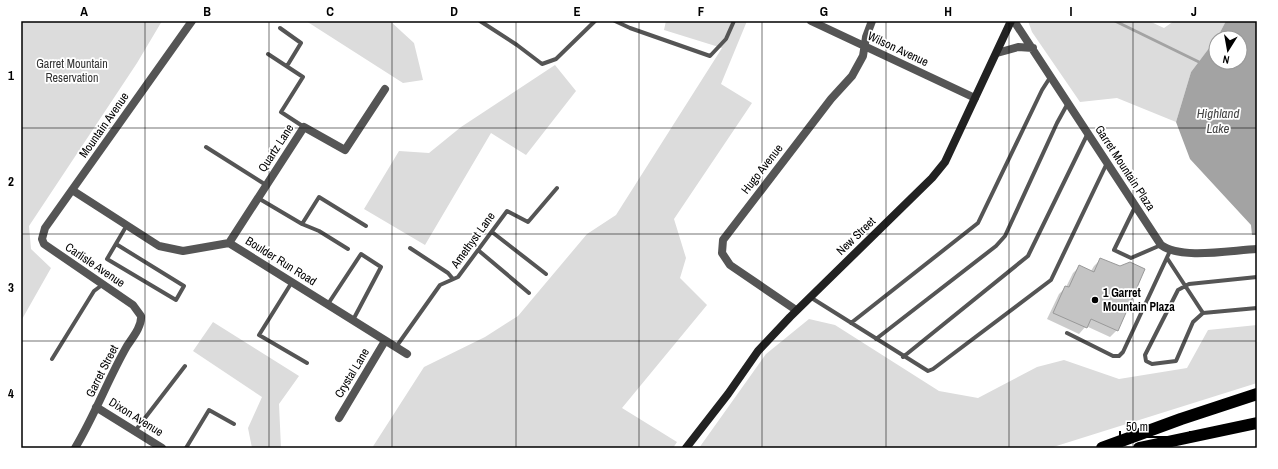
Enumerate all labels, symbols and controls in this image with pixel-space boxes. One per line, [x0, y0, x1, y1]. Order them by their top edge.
text: A [80, 3, 88, 20]
text: B [203, 3, 211, 20]
text: C [326, 3, 334, 20]
text: D [450, 3, 458, 20]
text: E [573, 3, 581, 20]
text: F [698, 3, 705, 20]
text: G [820, 3, 828, 20]
text: H [944, 3, 952, 20]
text: I [1070, 3, 1073, 20]
text: J [1191, 3, 1197, 20]
street label: Wilson Avenue [865, 28, 931, 70]
north arrow [1208, 30, 1248, 70]
text: N [1222, 52, 1231, 67]
park label: Garret Mountain Reservation [36, 56, 108, 86]
text: 1 [8, 67, 14, 84]
street label: Mountain Avenue [76, 89, 132, 161]
water label: Highland Lake [1197, 105, 1239, 137]
street label: Quartz Lane [255, 121, 297, 175]
street label: Garret Mountain Plaza [1091, 122, 1159, 214]
street label: Hugo Avenue [738, 141, 786, 197]
text: 2 [8, 173, 14, 190]
street label: Amethyst Lane [447, 209, 499, 272]
street label: New Street [833, 213, 879, 259]
street label: Boulder Run Road [242, 233, 320, 289]
street label: Carlisle Avenue [62, 239, 128, 291]
text: 3 [8, 279, 14, 296]
place label: 1 Garret Mountain Plaza [1103, 285, 1175, 315]
marker: 1 Garret Mountain Plaza [1090, 295, 1100, 305]
street label: Garret Street [82, 342, 122, 400]
street label: Crystal Lane [331, 345, 373, 401]
text: 4 [8, 385, 14, 402]
street label: Dixon Avenue [106, 394, 166, 440]
scale bar [1120, 413, 1190, 439]
text: 50 m [1126, 419, 1148, 435]

